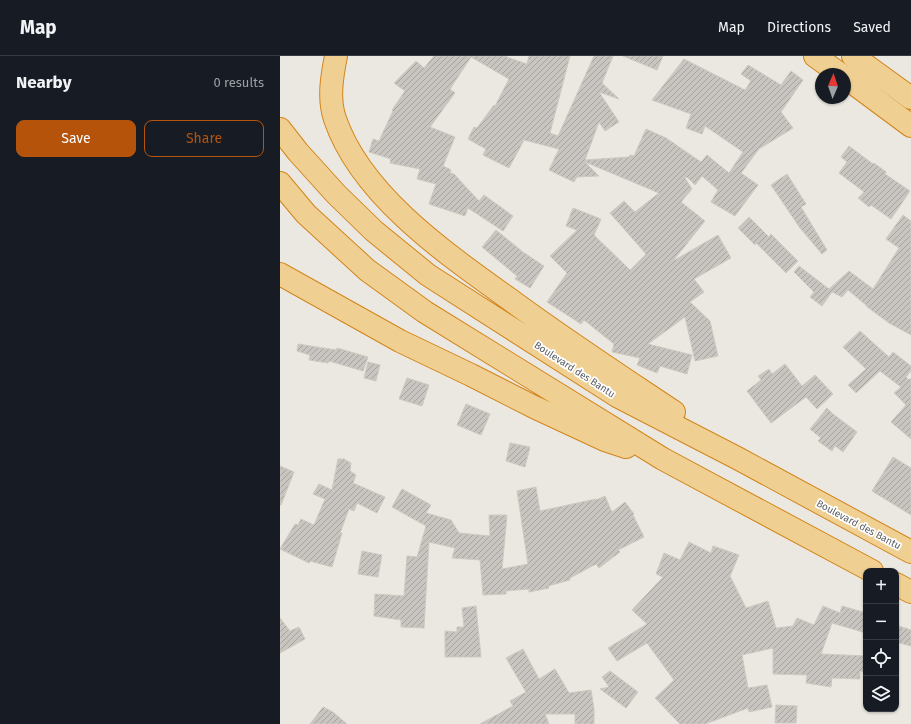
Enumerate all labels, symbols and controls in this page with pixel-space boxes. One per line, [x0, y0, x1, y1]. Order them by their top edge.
text: Map [20, 16, 57, 39]
text: Map [718, 19, 745, 36]
text: Directions [767, 19, 831, 36]
text: Saved [853, 19, 891, 36]
north arrow [815, 68, 851, 104]
text: Nearby [16, 72, 71, 93]
text: 0 results [213, 75, 264, 90]
button: Save [16, 120, 136, 157]
button: Share [144, 120, 264, 157]
street label: Boulevard des Bantu [532, 339, 617, 400]
street label: Boulevard des Bantu [814, 498, 903, 552]
map controls [863, 568, 899, 712]
button: + [863, 568, 899, 604]
button: − [863, 604, 899, 640]
button: locate [863, 640, 899, 676]
button: layers [863, 676, 899, 712]

